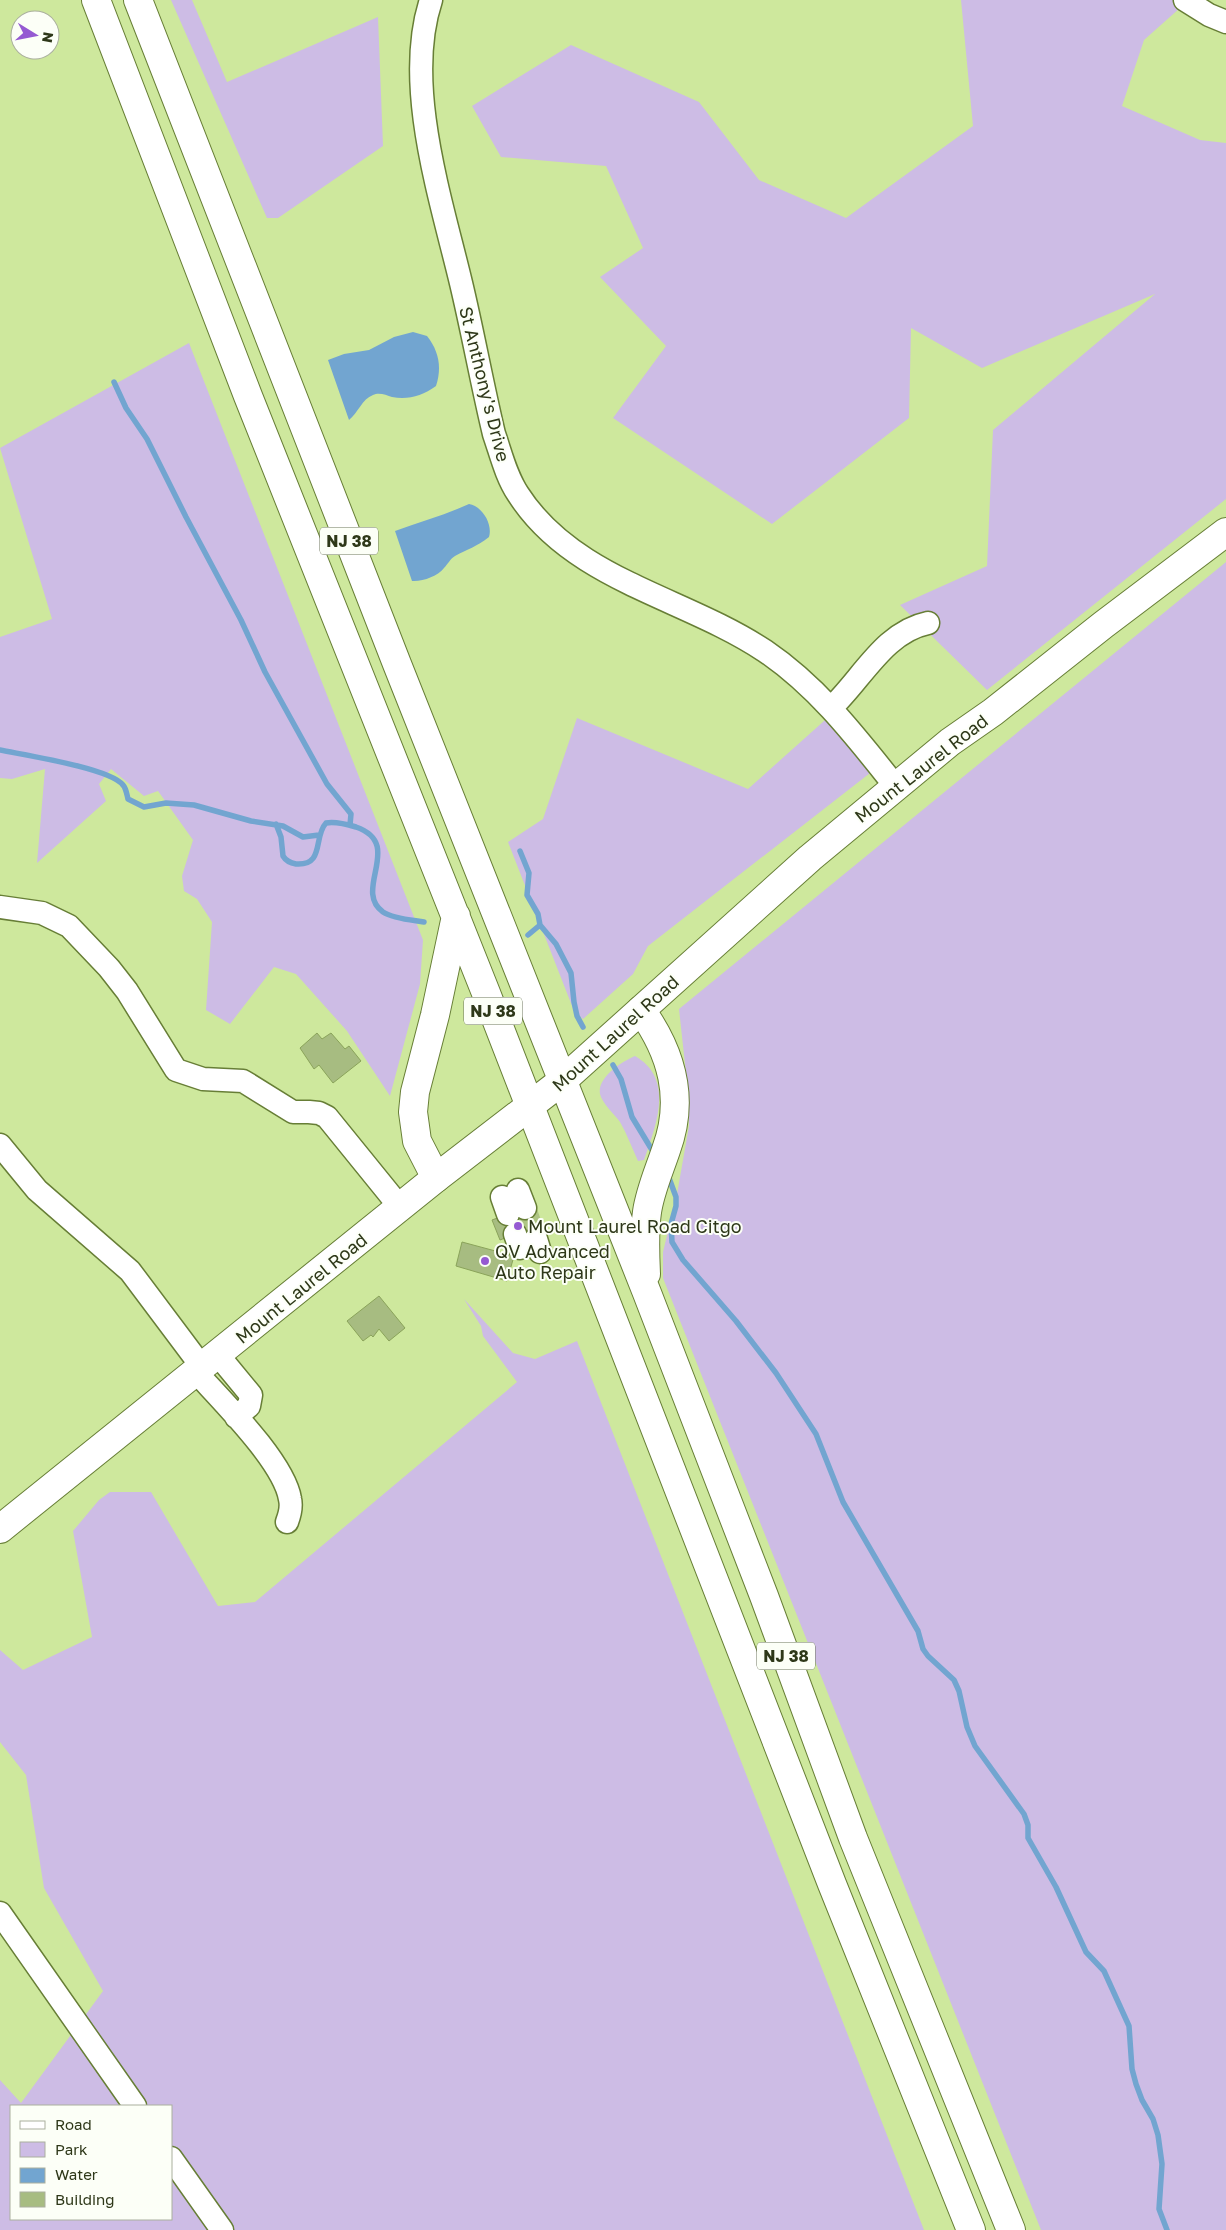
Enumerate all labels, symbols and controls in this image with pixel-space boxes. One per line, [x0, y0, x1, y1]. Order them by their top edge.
north arrow [10, 10, 60, 60]
text: N [39, 31, 58, 44]
street label: St Anthony's Drive [455, 304, 515, 464]
road number: NJ 38 [320, 528, 378, 554]
street label: Mount Laurel Road [850, 709, 992, 827]
street label: Mount Laurel Road [547, 970, 683, 1096]
road number: NJ 38 [464, 998, 522, 1024]
place label: Mount Laurel Road Citgo [528, 1215, 742, 1237]
marker: Mount Laurel Road Citgo [512, 1220, 524, 1232]
street label: Mount Laurel Road [231, 1228, 371, 1348]
place label: QV Advanced Auto Repair [495, 1240, 610, 1283]
marker: QV Advanced Auto Repair [479, 1255, 491, 1267]
road number: NJ 38 [757, 1642, 815, 1670]
legend [10, 2105, 172, 2220]
text: Road [55, 2115, 92, 2133]
text: Park [55, 2140, 88, 2158]
text: Water [55, 2165, 98, 2183]
text: Building [55, 2190, 115, 2208]

